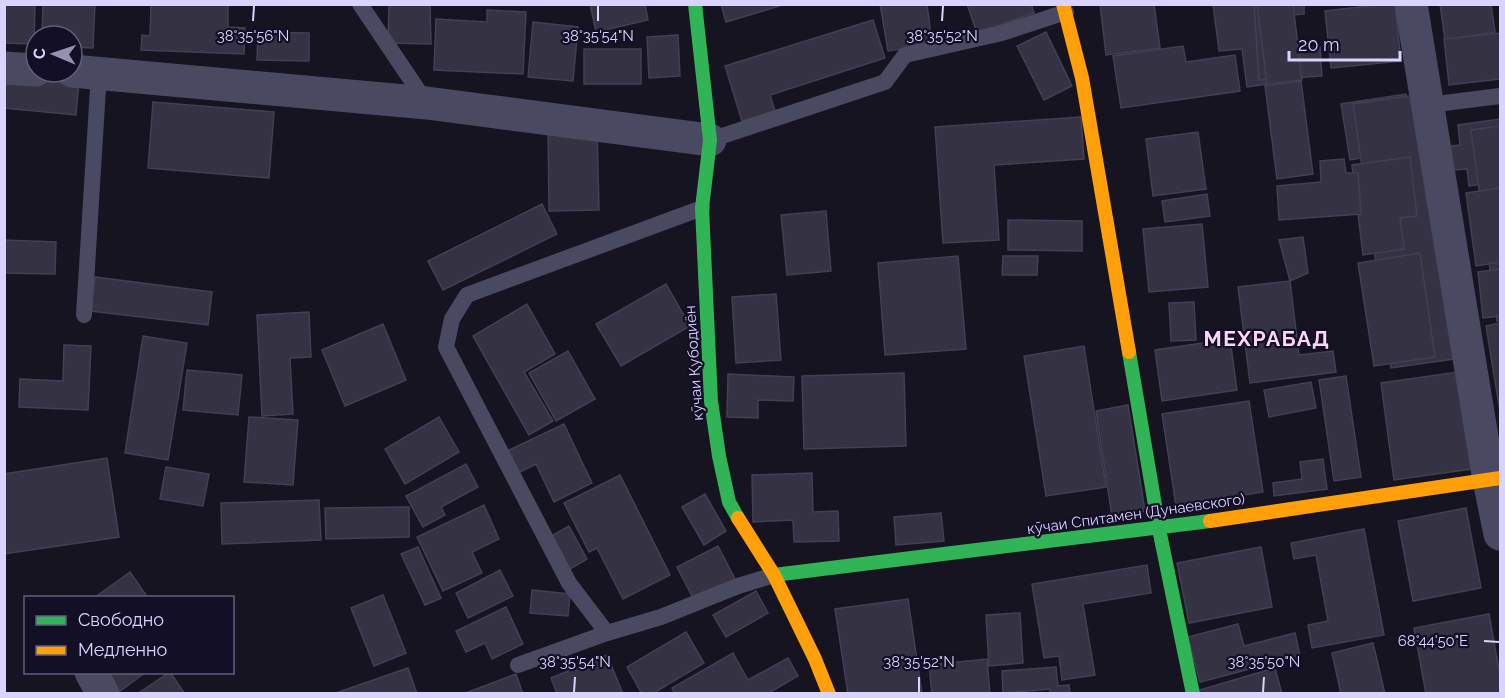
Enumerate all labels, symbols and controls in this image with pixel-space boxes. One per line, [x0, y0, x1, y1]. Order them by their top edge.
north arrow [24, 24, 84, 84]
scale bar [1289, 24, 1400, 62]
text: 38°35'56"N [217, 27, 289, 45]
text: 38°35'54"N [562, 27, 634, 45]
text: 38°35'52"N [906, 27, 978, 45]
text: 20 m [1298, 34, 1340, 55]
text: С [30, 48, 49, 59]
street label: кӯчаи Қубодиён [681, 305, 707, 421]
district label: МЕХРАБАД [1204, 326, 1330, 351]
street label: кӯчаи Спитамен (Дунаевского) [1026, 490, 1246, 538]
legend [24, 596, 234, 674]
text: Свободно [78, 609, 164, 630]
text: 68°44'50"E [1398, 632, 1468, 650]
text: Медленно [78, 639, 167, 660]
text: 38°35'54"N [539, 653, 611, 671]
text: 38°35'52"N [883, 653, 955, 671]
text: 38°35'50"N [1228, 653, 1300, 671]

